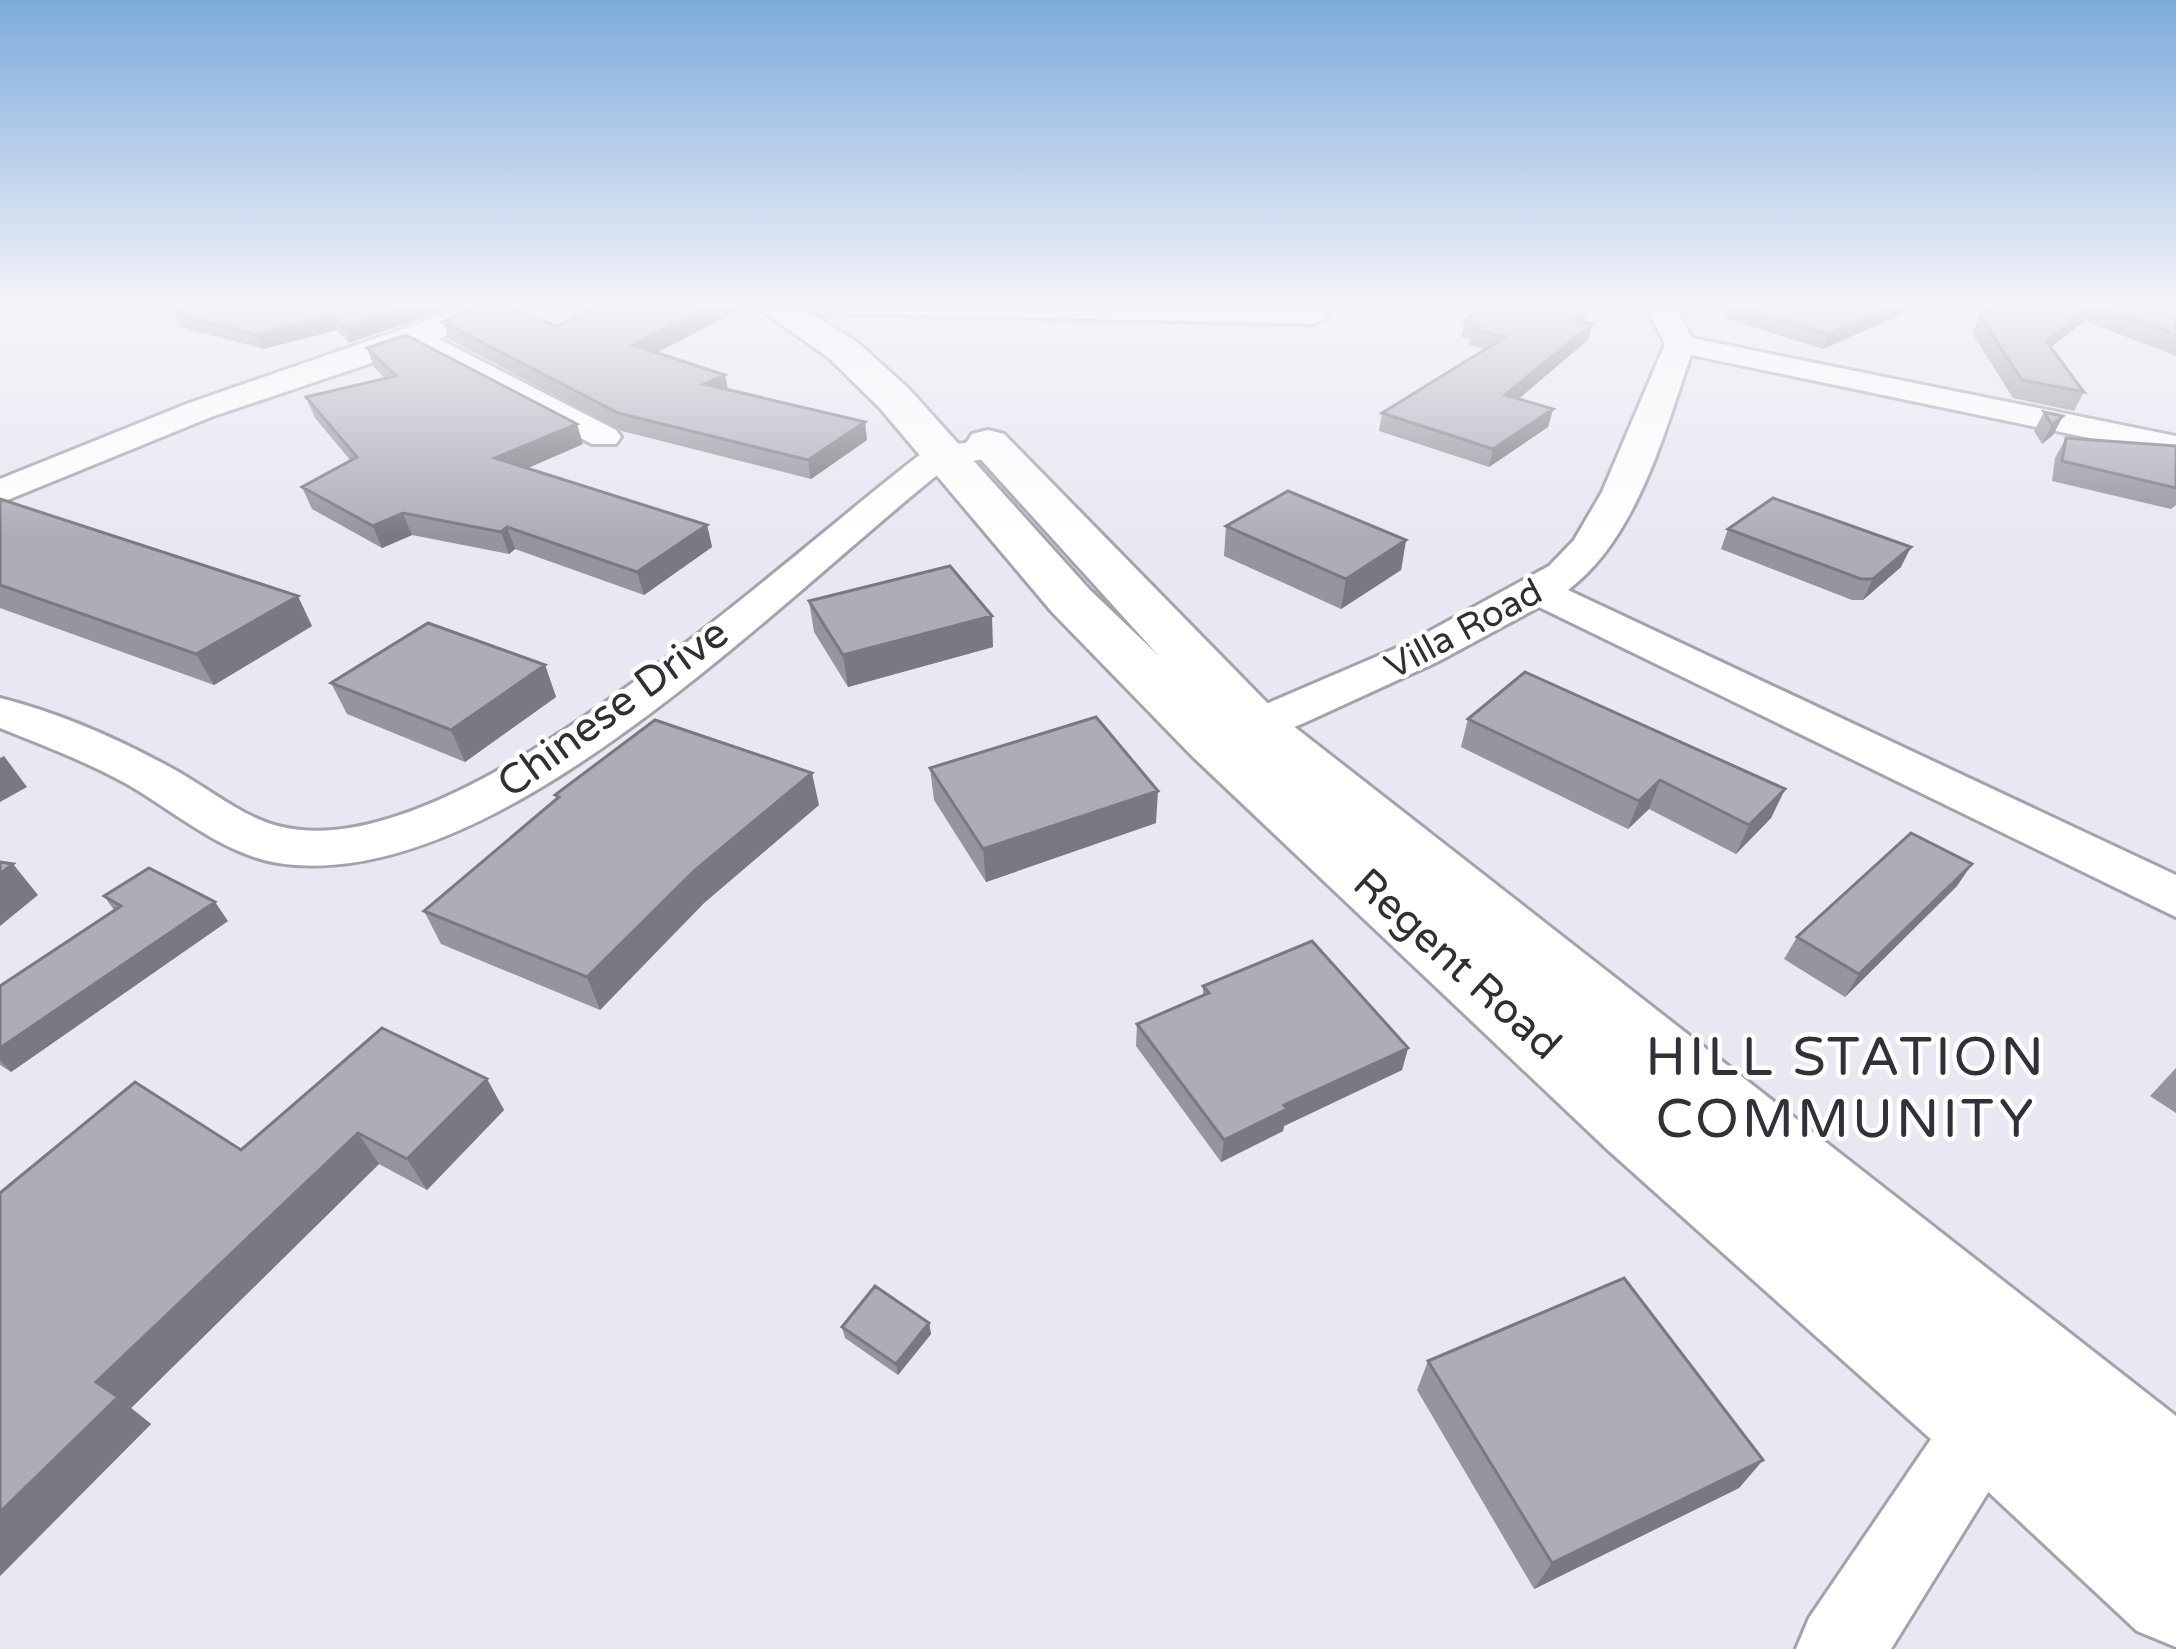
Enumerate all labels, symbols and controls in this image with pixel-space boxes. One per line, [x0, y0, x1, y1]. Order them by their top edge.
street label: Villa Road [1378, 570, 1550, 689]
street label: Chinese Drive [488, 607, 738, 809]
street label: Regent Road [1343, 858, 1571, 1071]
district label: HILL STATION COMMUNITY [1645, 1025, 2047, 1152]

